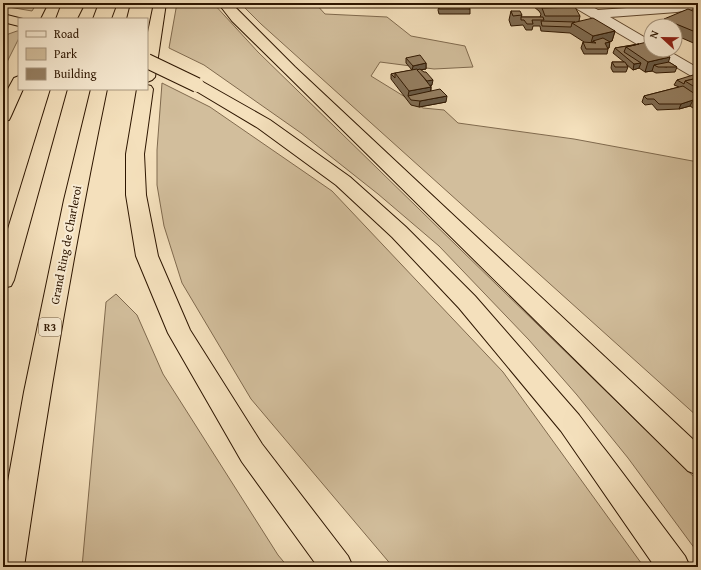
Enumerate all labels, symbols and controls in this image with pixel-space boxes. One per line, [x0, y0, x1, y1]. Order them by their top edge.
legend [18, 18, 148, 90]
north arrow [643, 18, 683, 58]
text: Road [54, 25, 80, 42]
text: N [645, 27, 663, 41]
text: Park [54, 45, 78, 62]
text: Building [54, 65, 97, 82]
street label: Grand Ring de Charleroi [46, 183, 85, 306]
road number: R3 [39, 318, 61, 336]

